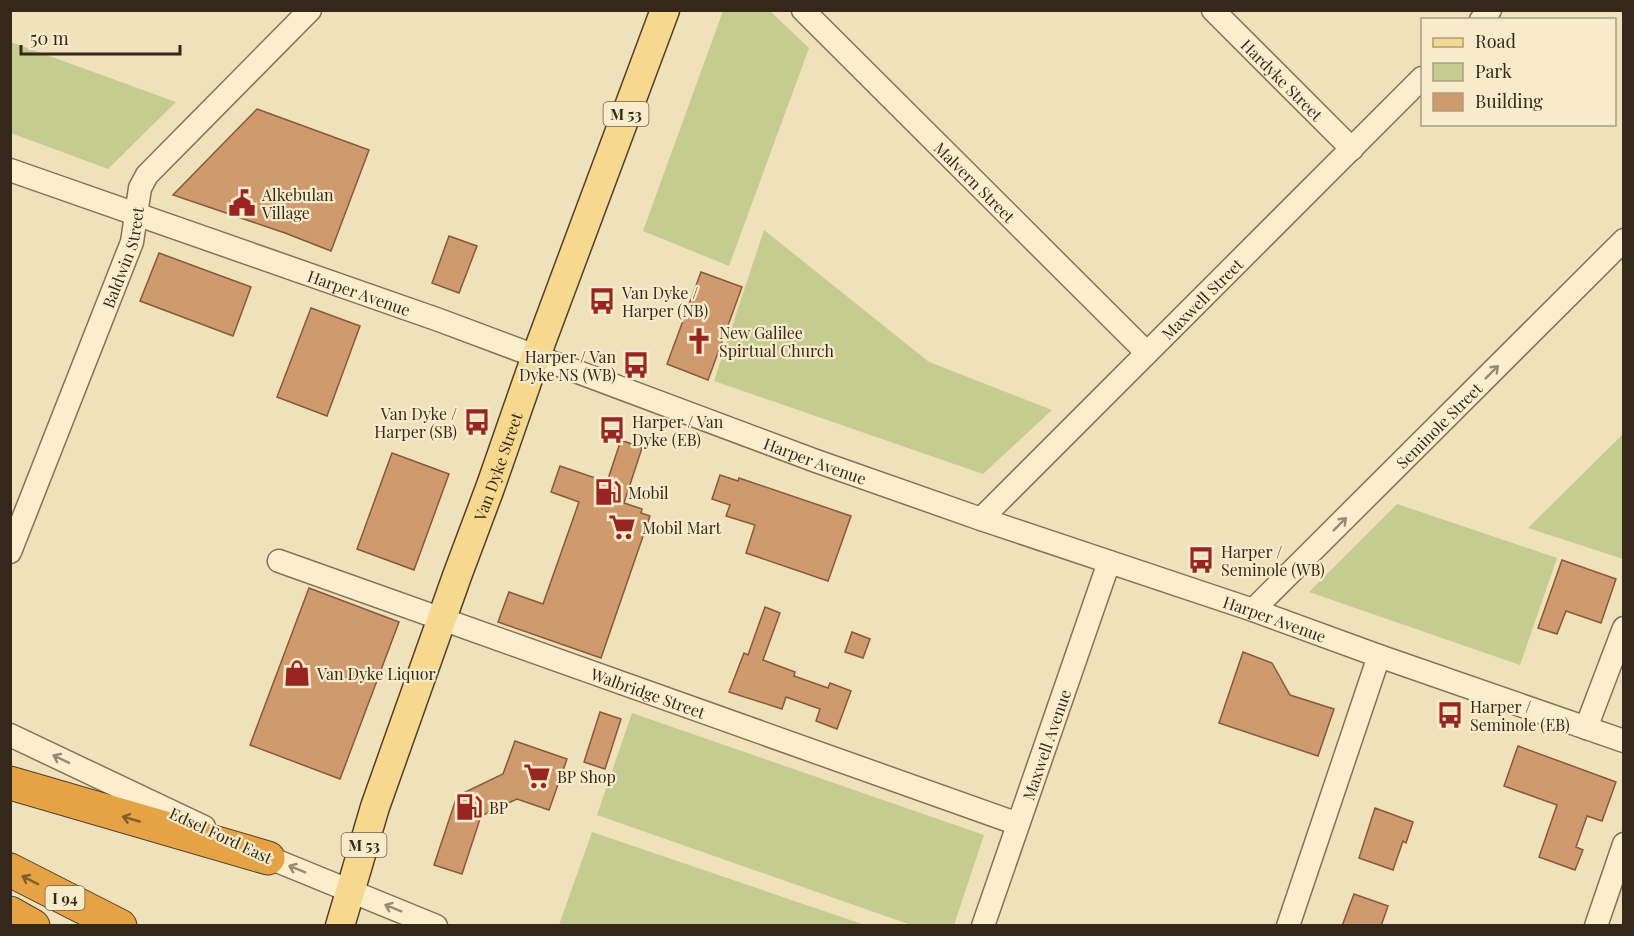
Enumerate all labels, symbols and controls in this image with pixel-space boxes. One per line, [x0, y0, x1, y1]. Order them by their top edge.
scale bar [21, 18, 180, 56]
legend [1421, 18, 1616, 126]
text: 50 m [30, 26, 69, 50]
text: Road [1475, 29, 1516, 53]
street label: Hardyke Street [1237, 34, 1328, 125]
text: Park [1475, 59, 1512, 83]
text: Building [1475, 89, 1543, 113]
road number: M 53 [604, 102, 648, 126]
street label: Malvern Street [930, 137, 1020, 227]
place label: Alkebulan Village [261, 184, 334, 223]
public building icon: Alkebulan Village [227, 188, 257, 218]
street label: Baldwin Street [97, 205, 148, 311]
street label: Maxwell Street [1157, 253, 1247, 343]
street label: Harper Avenue [305, 264, 414, 320]
place label: Van Dyke / Harper (NB) [621, 282, 708, 321]
bus stop icon: Van Dyke / Harper (NB) [587, 286, 617, 316]
place label: New Galilee Spirtual Church [719, 322, 835, 361]
church icon: New Galilee Spirtual Church [684, 326, 714, 356]
place label: Harper / Van Dyke NS (WB) [519, 346, 616, 385]
bus stop icon: Harper / Van Dyke NS (WB) [621, 350, 651, 380]
one-way arrow [1485, 364, 1500, 379]
street label: Seminole Street [1391, 377, 1486, 472]
place label: Van Dyke / Harper (SB) [374, 403, 457, 442]
bus stop icon: Van Dyke / Harper (SB) [462, 407, 492, 437]
street label: Van Dyke Street [468, 409, 526, 524]
place label: Harper / Van Dyke (EB) [632, 411, 724, 450]
bus stop icon: Harper / Van Dyke (EB) [597, 415, 627, 445]
street label: Harper Avenue [761, 432, 869, 488]
fuel station icon: Mobil [593, 477, 623, 507]
place label: Mobil [628, 482, 669, 503]
supermarket icon: Mobil Mart [607, 512, 637, 542]
place label: Mobil Mart [642, 517, 722, 538]
one-way arrow [1332, 517, 1347, 532]
place label: Harper / Seminole (WB) [1221, 541, 1325, 580]
bus stop icon: Harper / Seminole (WB) [1186, 545, 1216, 575]
street label: Harper Avenue [1221, 590, 1329, 646]
shop icon: Van Dyke Liquor [282, 658, 312, 688]
street label: Walbridge Street [587, 662, 709, 723]
place label: Van Dyke Liquor [316, 663, 436, 684]
street label: Maxwell Avenue [1017, 686, 1075, 803]
place label: Harper / Seminole (EB) [1470, 696, 1570, 735]
bus stop icon: Harper / Seminole (EB) [1435, 700, 1465, 730]
one-way arrow [52, 752, 70, 764]
supermarket icon: BP Shop [522, 761, 552, 791]
place label: BP Shop [557, 766, 616, 787]
fuel station icon: BP [454, 792, 484, 822]
place label: BP [489, 797, 508, 818]
street label: Edsel Ford East [166, 802, 276, 868]
one-way arrow [122, 813, 141, 824]
road number: M 53 [342, 833, 386, 857]
one-way arrow [288, 863, 306, 874]
one-way arrow [22, 874, 40, 885]
road number: I 94 [46, 886, 84, 910]
one-way arrow [385, 902, 403, 913]

